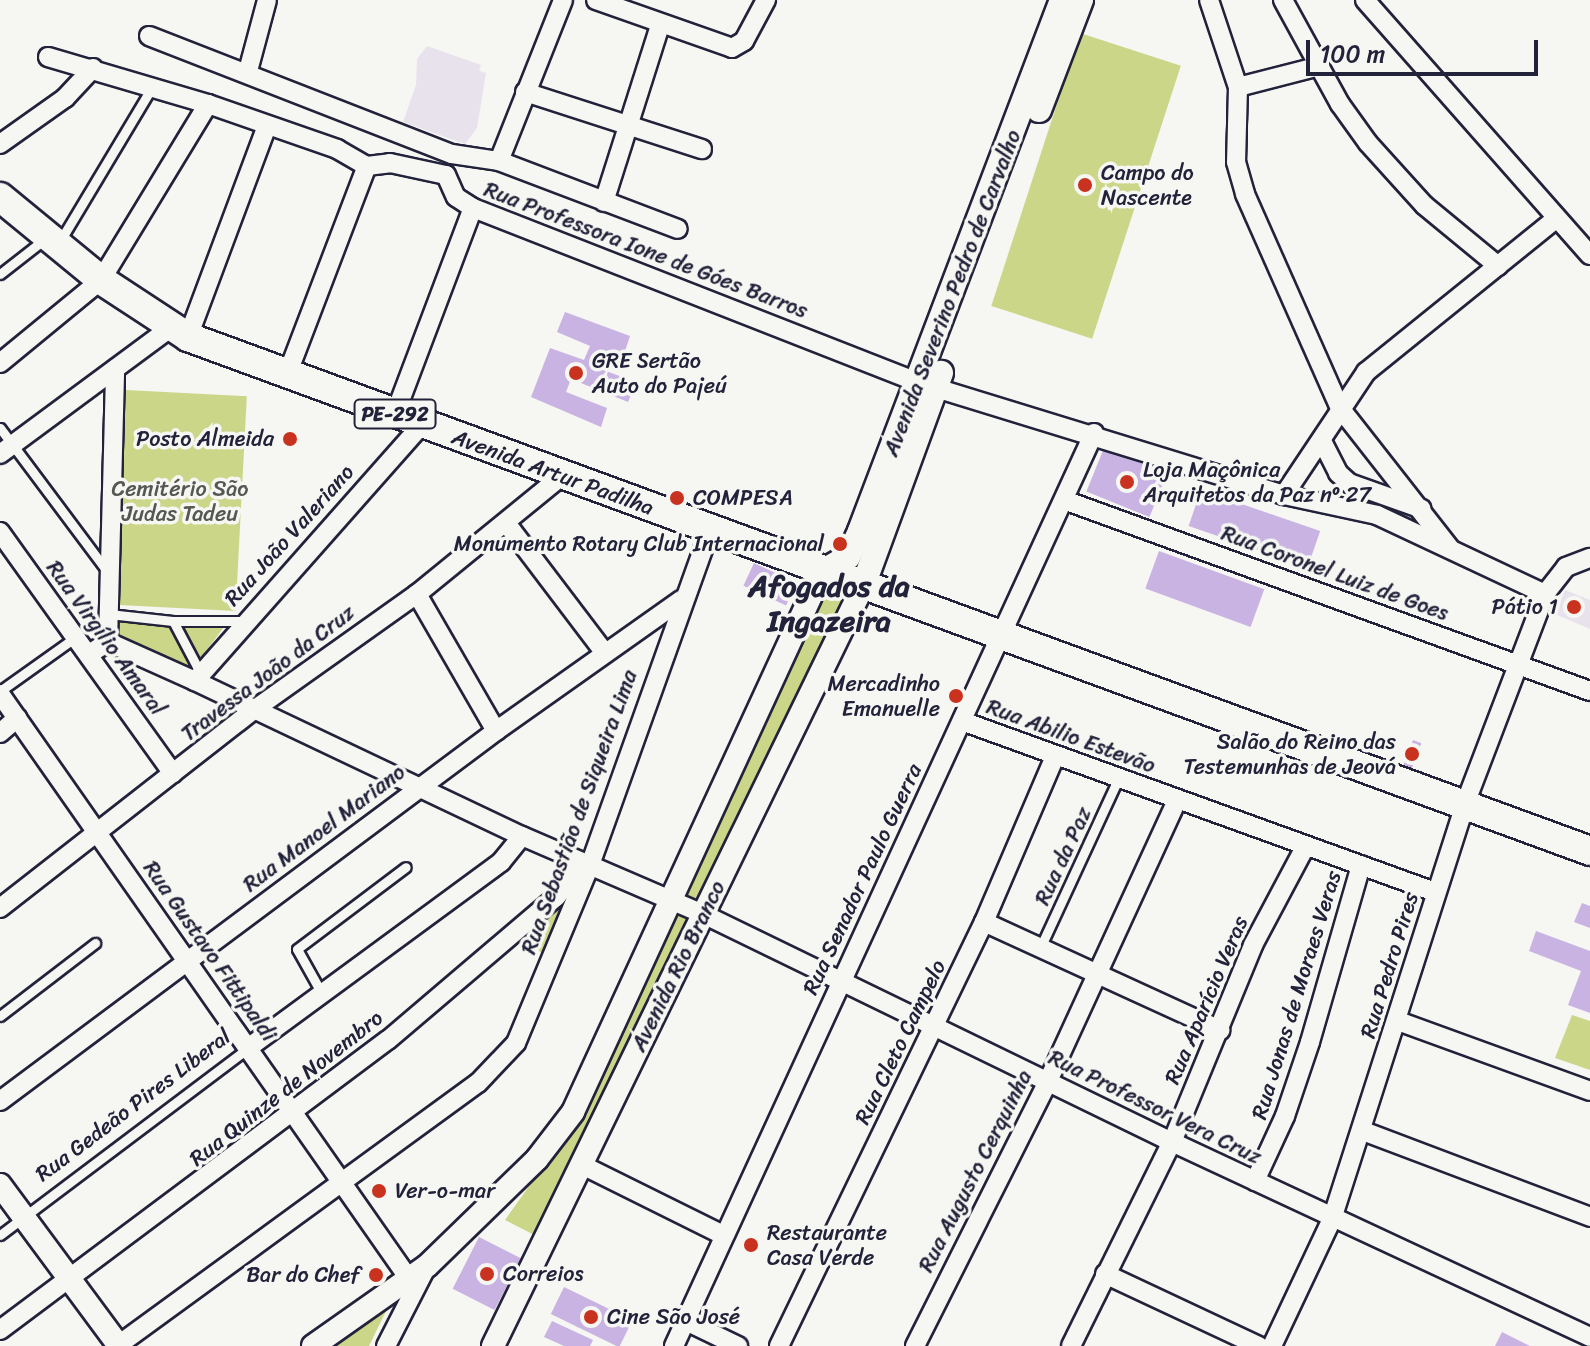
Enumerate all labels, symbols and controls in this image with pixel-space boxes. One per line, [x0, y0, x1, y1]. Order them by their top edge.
scale bar [1310, 24, 1542, 74]
text: 100 m [1320, 33, 1385, 75]
street label: Avenida Severino Pedro de Carvalho [877, 126, 1027, 460]
place label: Campo do Nascente [1101, 159, 1194, 210]
street label: Rua Professora Ione de Góes Barros [480, 176, 812, 324]
marker: Campo do Nascente [1076, 176, 1094, 194]
place label: GRE Sertão Auto do Pajeú [592, 347, 728, 398]
marker: GRE Sertão Auto do Pajeú [567, 364, 585, 382]
road number: PE-292 [353, 398, 437, 430]
street label: Avenida Artur Padilha [449, 423, 657, 521]
place label: Posto Almeida [135, 426, 274, 452]
marker: Posto Almeida [281, 430, 299, 448]
place label: Loja Maçônica Arquitetos da Paz nº 27 [1143, 456, 1371, 508]
street label: Rua João Valeriano [219, 459, 359, 611]
marker: Loja Maçônica Arquitetos da Paz nº 27 [1118, 473, 1136, 491]
park label: Cemitério São Judas Tadeu [112, 475, 248, 526]
place label: COMPESA [693, 485, 793, 511]
marker: COMPESA [668, 489, 686, 507]
street label: Rua Coronel Luiz de Goes [1217, 519, 1453, 627]
place label: Monumento Rotary Club Internacional [454, 531, 824, 557]
marker: Monumento Rotary Club Internacional [831, 535, 849, 553]
street label: Rua Virgílio Amaral [41, 555, 171, 721]
district label: Afogados da Ingazeira [748, 568, 910, 638]
place label: Pátio 1 [1492, 594, 1558, 620]
marker: Pátio 1 [1565, 598, 1583, 616]
street label: Travessa João da Cruz [176, 599, 360, 747]
street label: Rua Sebastião de Siqueira Lima [515, 666, 643, 958]
place label: Mercadinho Emanuelle [827, 670, 940, 722]
marker: Mercadinho Emanuelle [947, 687, 965, 705]
street label: Rua Abilio Estevão [982, 693, 1160, 779]
place label: Salão do Reino das Testemunhas de Jeová [1183, 728, 1396, 780]
marker: Salão do Reino das Testemunhas de Jeová [1403, 745, 1421, 763]
street label: Rua Manoel Mariano [238, 759, 410, 897]
street label: Rua Senador Paulo Guerra [797, 759, 927, 999]
street label: Rua da Paz [1029, 803, 1097, 909]
street label: Rua Gustavo Fittipaldi [138, 856, 282, 1046]
street label: Rua Jonas de Moraes Veras [1245, 867, 1347, 1123]
street label: Avenida Rio Branco [625, 876, 731, 1056]
street label: Rua Pedro Pires [1354, 888, 1424, 1042]
street label: Rua Aparício Veras [1159, 912, 1253, 1088]
street label: Rua Cleto Campelo [848, 955, 952, 1129]
street label: Rua Quinze de Novembro [184, 1004, 388, 1172]
street label: Rua Gedeão Pires Liberal [30, 1023, 236, 1187]
street label: Rua Professor Vera Cruz [1044, 1044, 1266, 1170]
street label: Rua Augusto Cerquinha [912, 1065, 1038, 1277]
place label: Ver-o-mar [395, 1178, 495, 1204]
marker: Ver-o-mar [370, 1182, 388, 1200]
place label: Restaurante Casa Verde [767, 1219, 887, 1270]
marker: Restaurante Casa Verde [742, 1236, 760, 1254]
place label: Correios [503, 1261, 584, 1287]
place label: Bar do Chef [246, 1262, 360, 1288]
marker: Correios [478, 1265, 496, 1283]
marker: Bar do Chef [367, 1266, 385, 1284]
place label: Cine São José [607, 1304, 740, 1330]
marker: Cine São José [582, 1308, 600, 1326]

